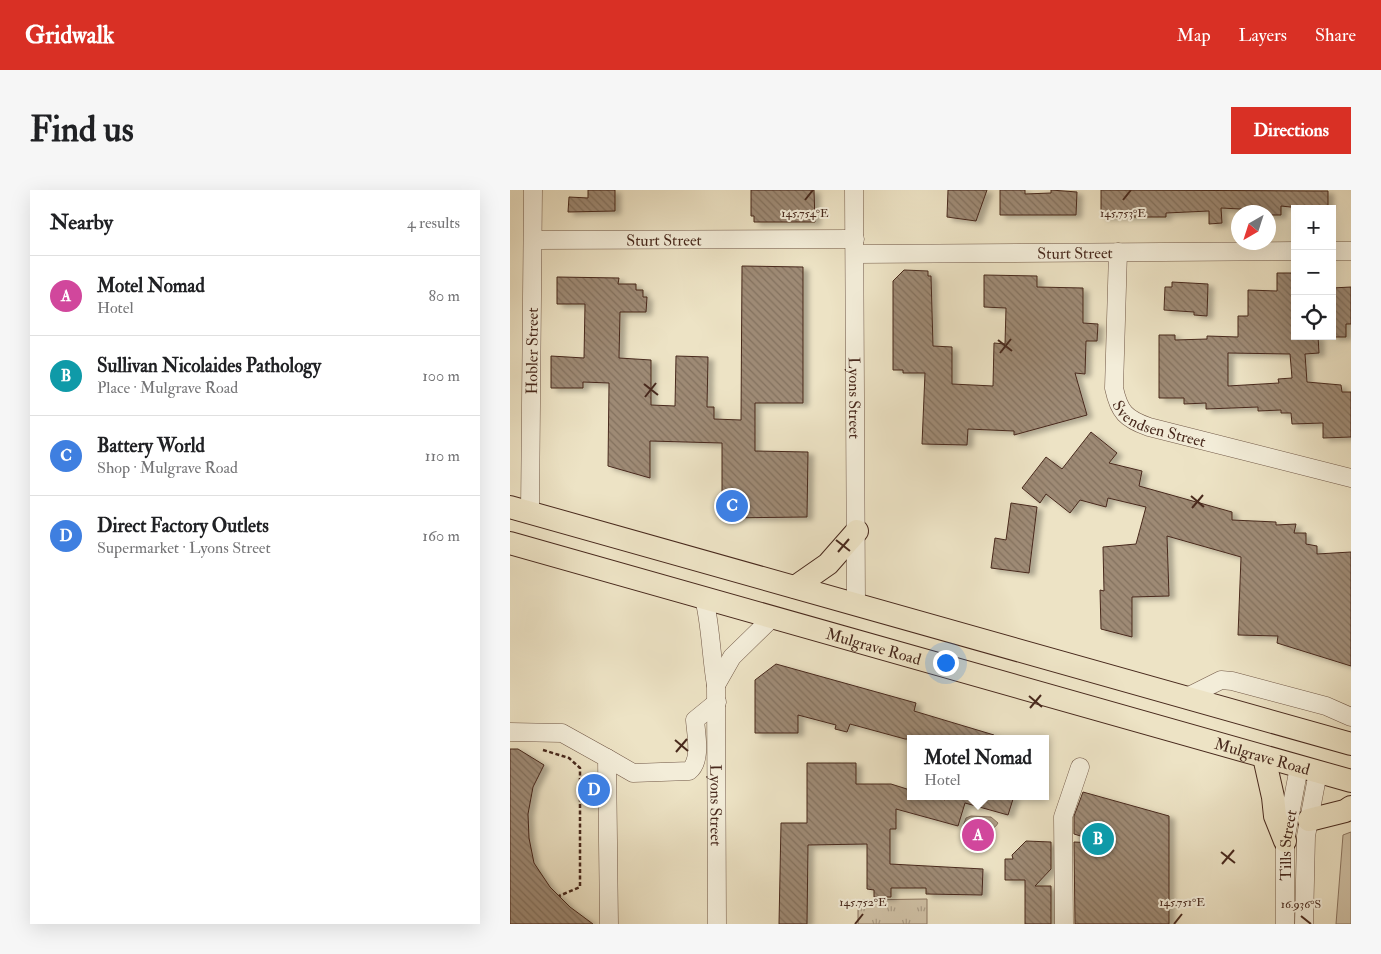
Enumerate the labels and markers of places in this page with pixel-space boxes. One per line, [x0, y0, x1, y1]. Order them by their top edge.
pin: C [716, 487, 748, 525]
pin: D [578, 771, 610, 809]
pin: A [962, 816, 994, 854]
pin: B [1082, 820, 1114, 858]

